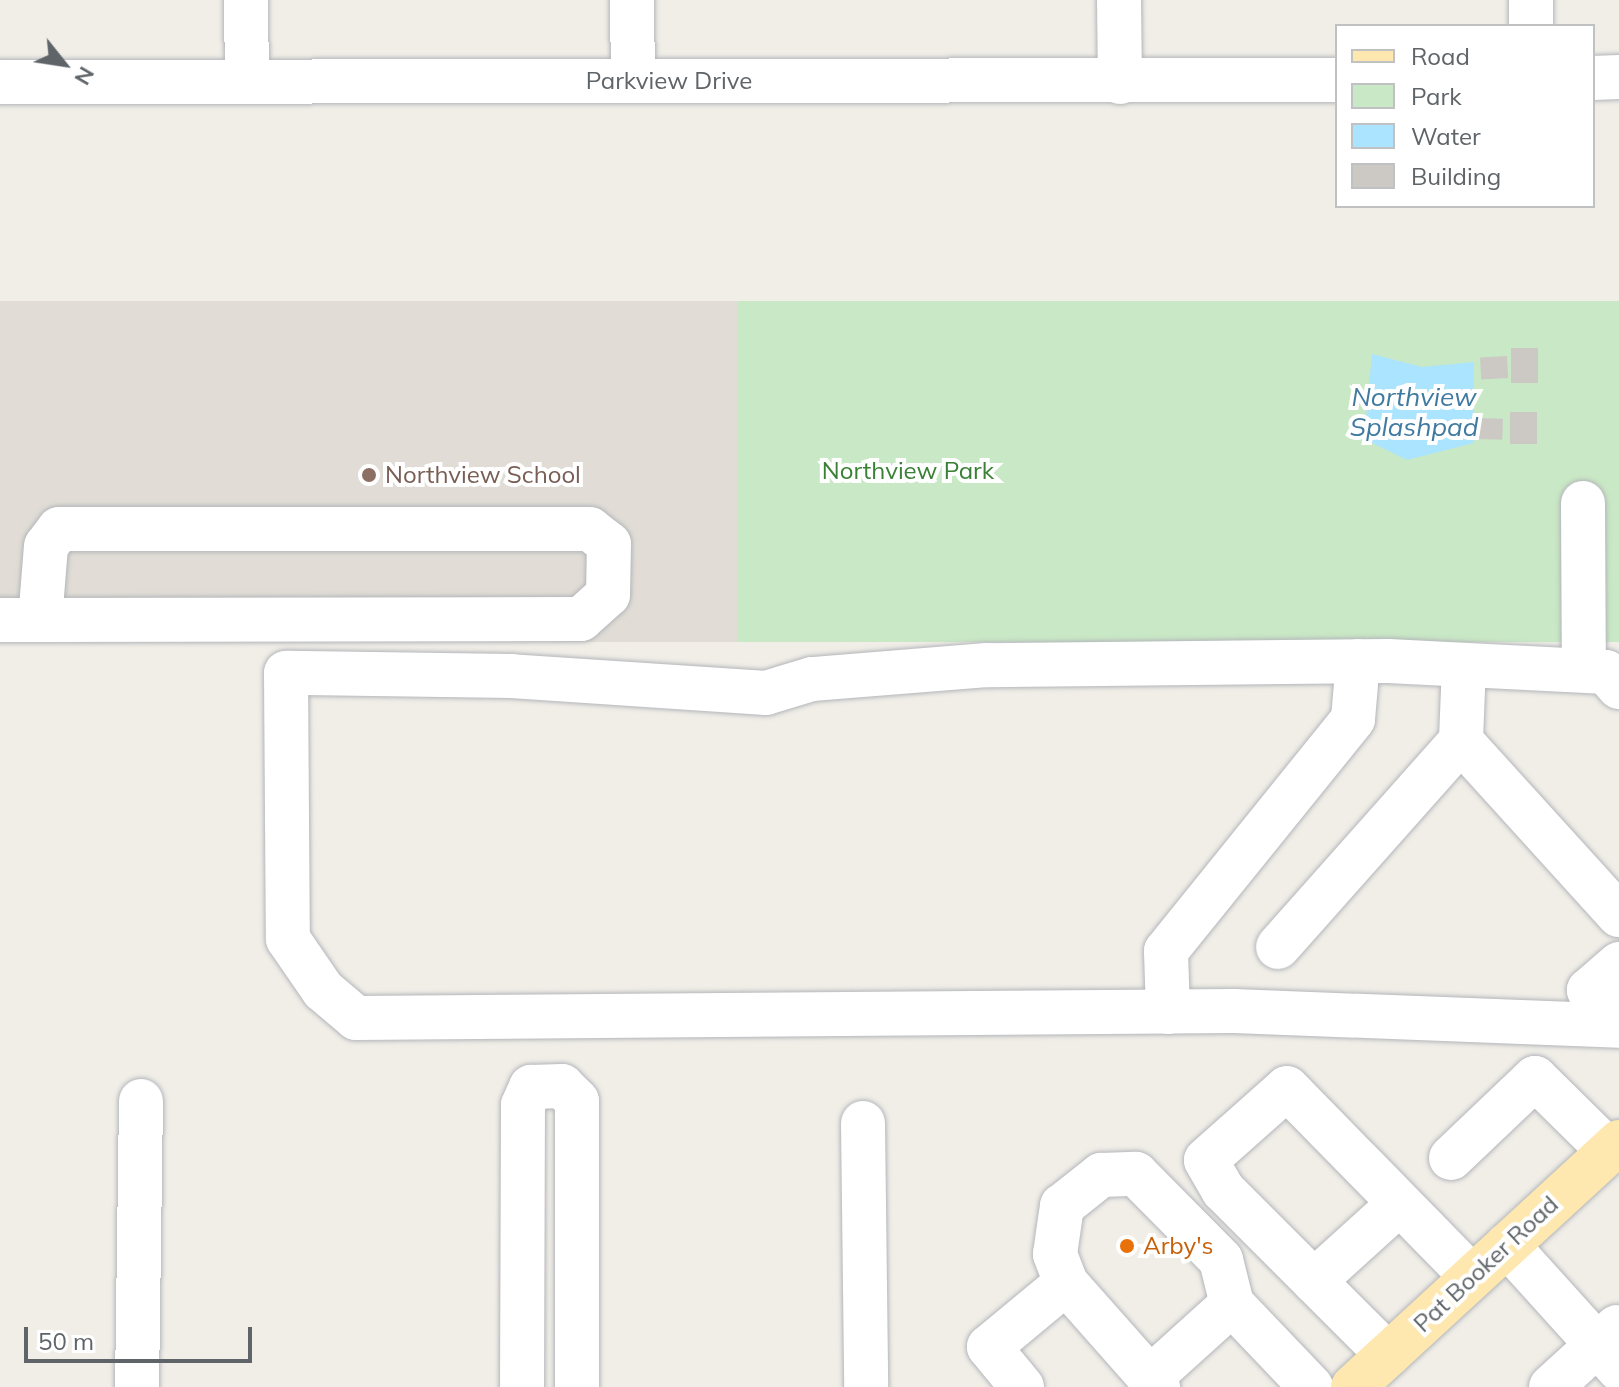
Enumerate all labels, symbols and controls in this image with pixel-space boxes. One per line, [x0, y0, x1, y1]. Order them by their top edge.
north arrow [24, 24, 104, 104]
legend [1335, 24, 1595, 208]
text: Road [1411, 41, 1470, 71]
text: N [69, 62, 101, 90]
street label: Parkview Drive [586, 67, 752, 95]
text: Park [1411, 81, 1462, 111]
text: Water [1411, 121, 1481, 151]
text: Building [1411, 161, 1501, 191]
water label: Northview Splashpad [1350, 381, 1478, 442]
park label: Northview Park [822, 457, 994, 485]
place label: Northview School [385, 461, 581, 489]
marker: Northview School [360, 466, 378, 484]
street label: Pat Booker Road [1408, 1190, 1564, 1338]
place label: Arby's [1143, 1232, 1214, 1260]
marker: Arby's [1118, 1237, 1136, 1255]
scale bar [28, 1311, 256, 1361]
text: 50 m [38, 1326, 94, 1356]

